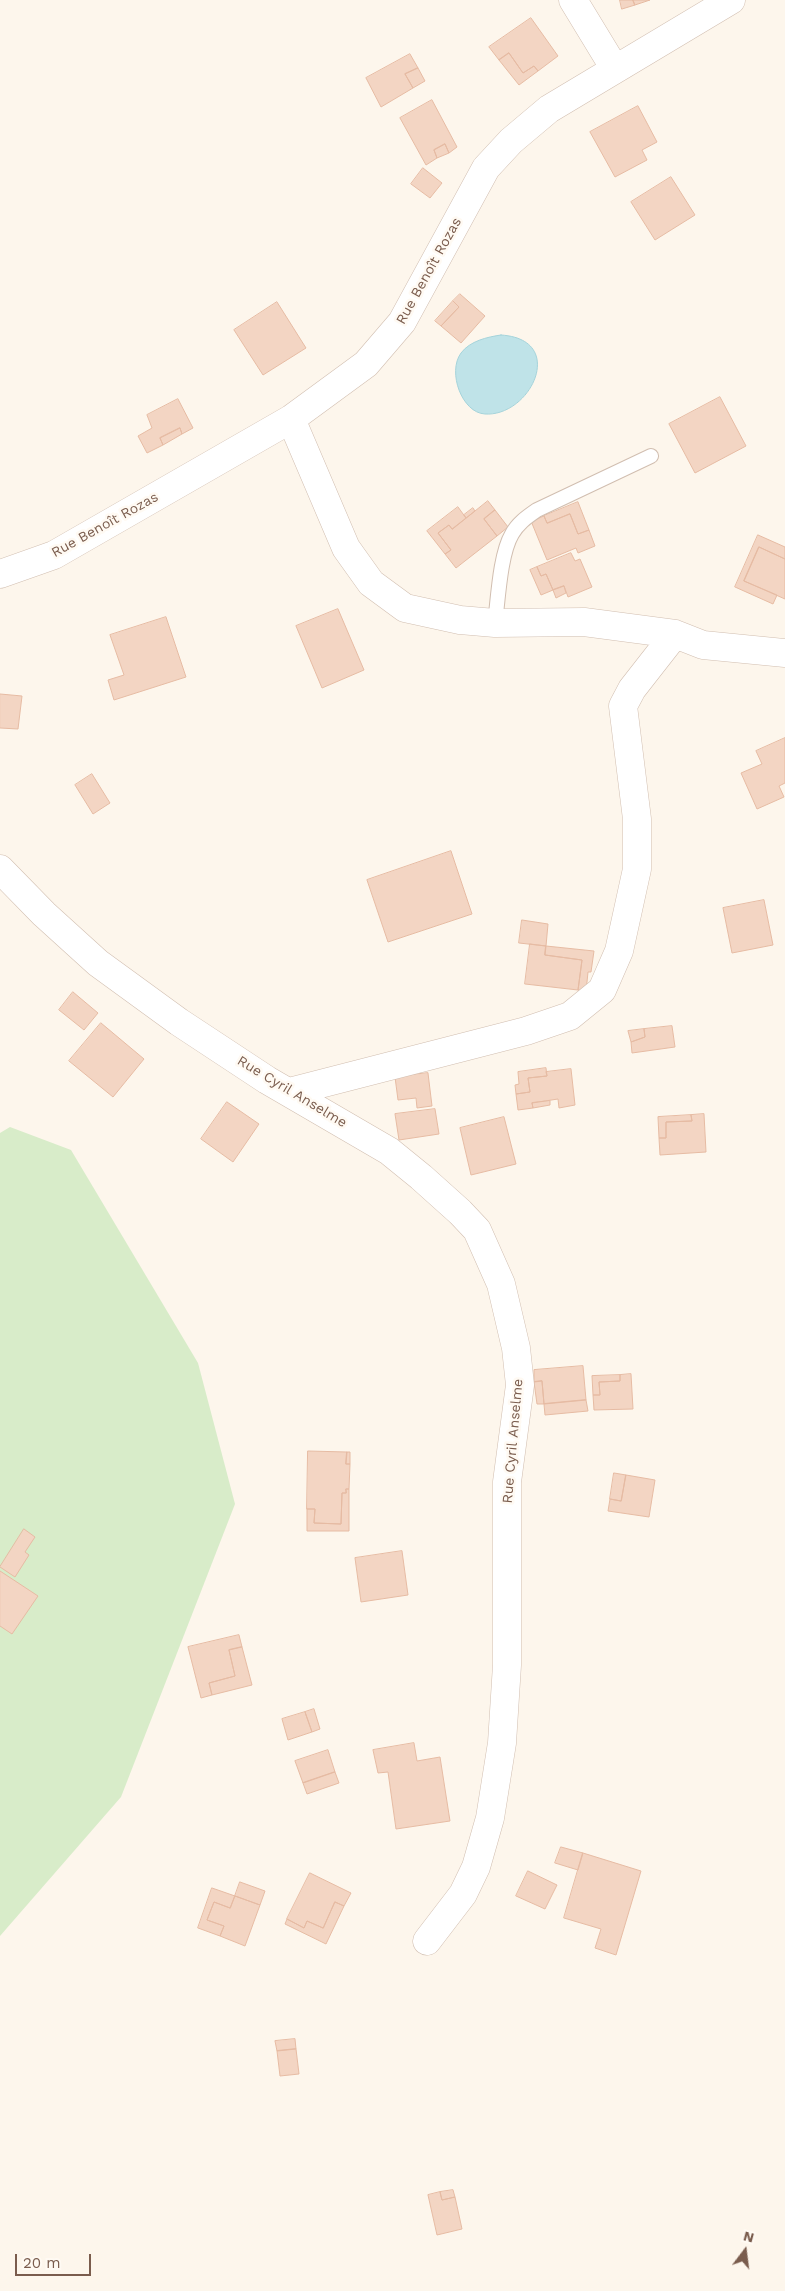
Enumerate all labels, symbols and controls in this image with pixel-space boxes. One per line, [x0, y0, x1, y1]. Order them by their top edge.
street label: Rue Benoît Rozas [393, 215, 465, 327]
street label: Rue Benoît Rozas [49, 489, 161, 561]
street label: Rue Cyril Anselme [234, 1053, 350, 1131]
street label: Rue Cyril Anselme [499, 1378, 527, 1504]
north arrow [720, 2226, 770, 2276]
text: N [742, 2227, 756, 2246]
scale bar [18, 2244, 94, 2276]
text: 20 m [23, 2254, 61, 2272]

